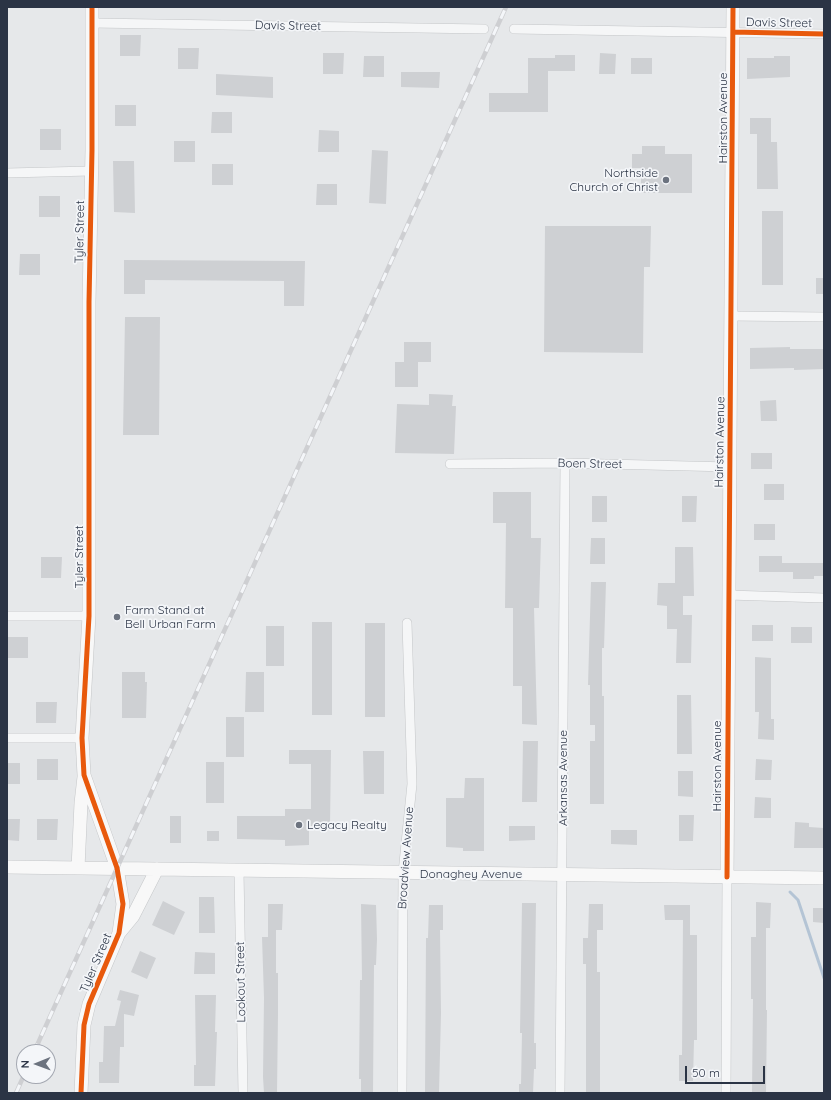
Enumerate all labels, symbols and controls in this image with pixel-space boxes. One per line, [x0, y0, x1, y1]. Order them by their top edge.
street label: Davis Street [746, 15, 812, 31]
street label: Davis Street [255, 18, 321, 34]
street label: Hairston Avenue [716, 72, 730, 164]
place label: Northside Church of Christ [569, 166, 658, 194]
marker: Northside Church of Christ [661, 175, 671, 185]
street label: Tyler Street [72, 200, 88, 264]
street label: Hairston Avenue [712, 396, 728, 488]
street label: Boen Street [557, 456, 623, 472]
street label: Tyler Street [72, 525, 86, 589]
place label: Farm Stand at Bell Urban Farm [125, 603, 216, 631]
marker: Farm Stand at Bell Urban Farm [112, 612, 122, 622]
street label: Hairston Avenue [710, 720, 724, 812]
street label: Arkansas Avenue [556, 730, 570, 826]
street label: Broadview Avenue [395, 806, 417, 910]
place label: Legacy Realty [307, 818, 387, 832]
marker: Legacy Realty [294, 820, 304, 830]
street label: Donaghey Avenue [420, 867, 522, 881]
street label: Tyler Street [77, 931, 115, 995]
street label: Lookout Street [233, 941, 249, 1023]
north arrow [16, 1044, 56, 1084]
scale bar [687, 1058, 767, 1084]
text: N [18, 1060, 32, 1068]
text: 50 m [692, 1065, 720, 1080]

